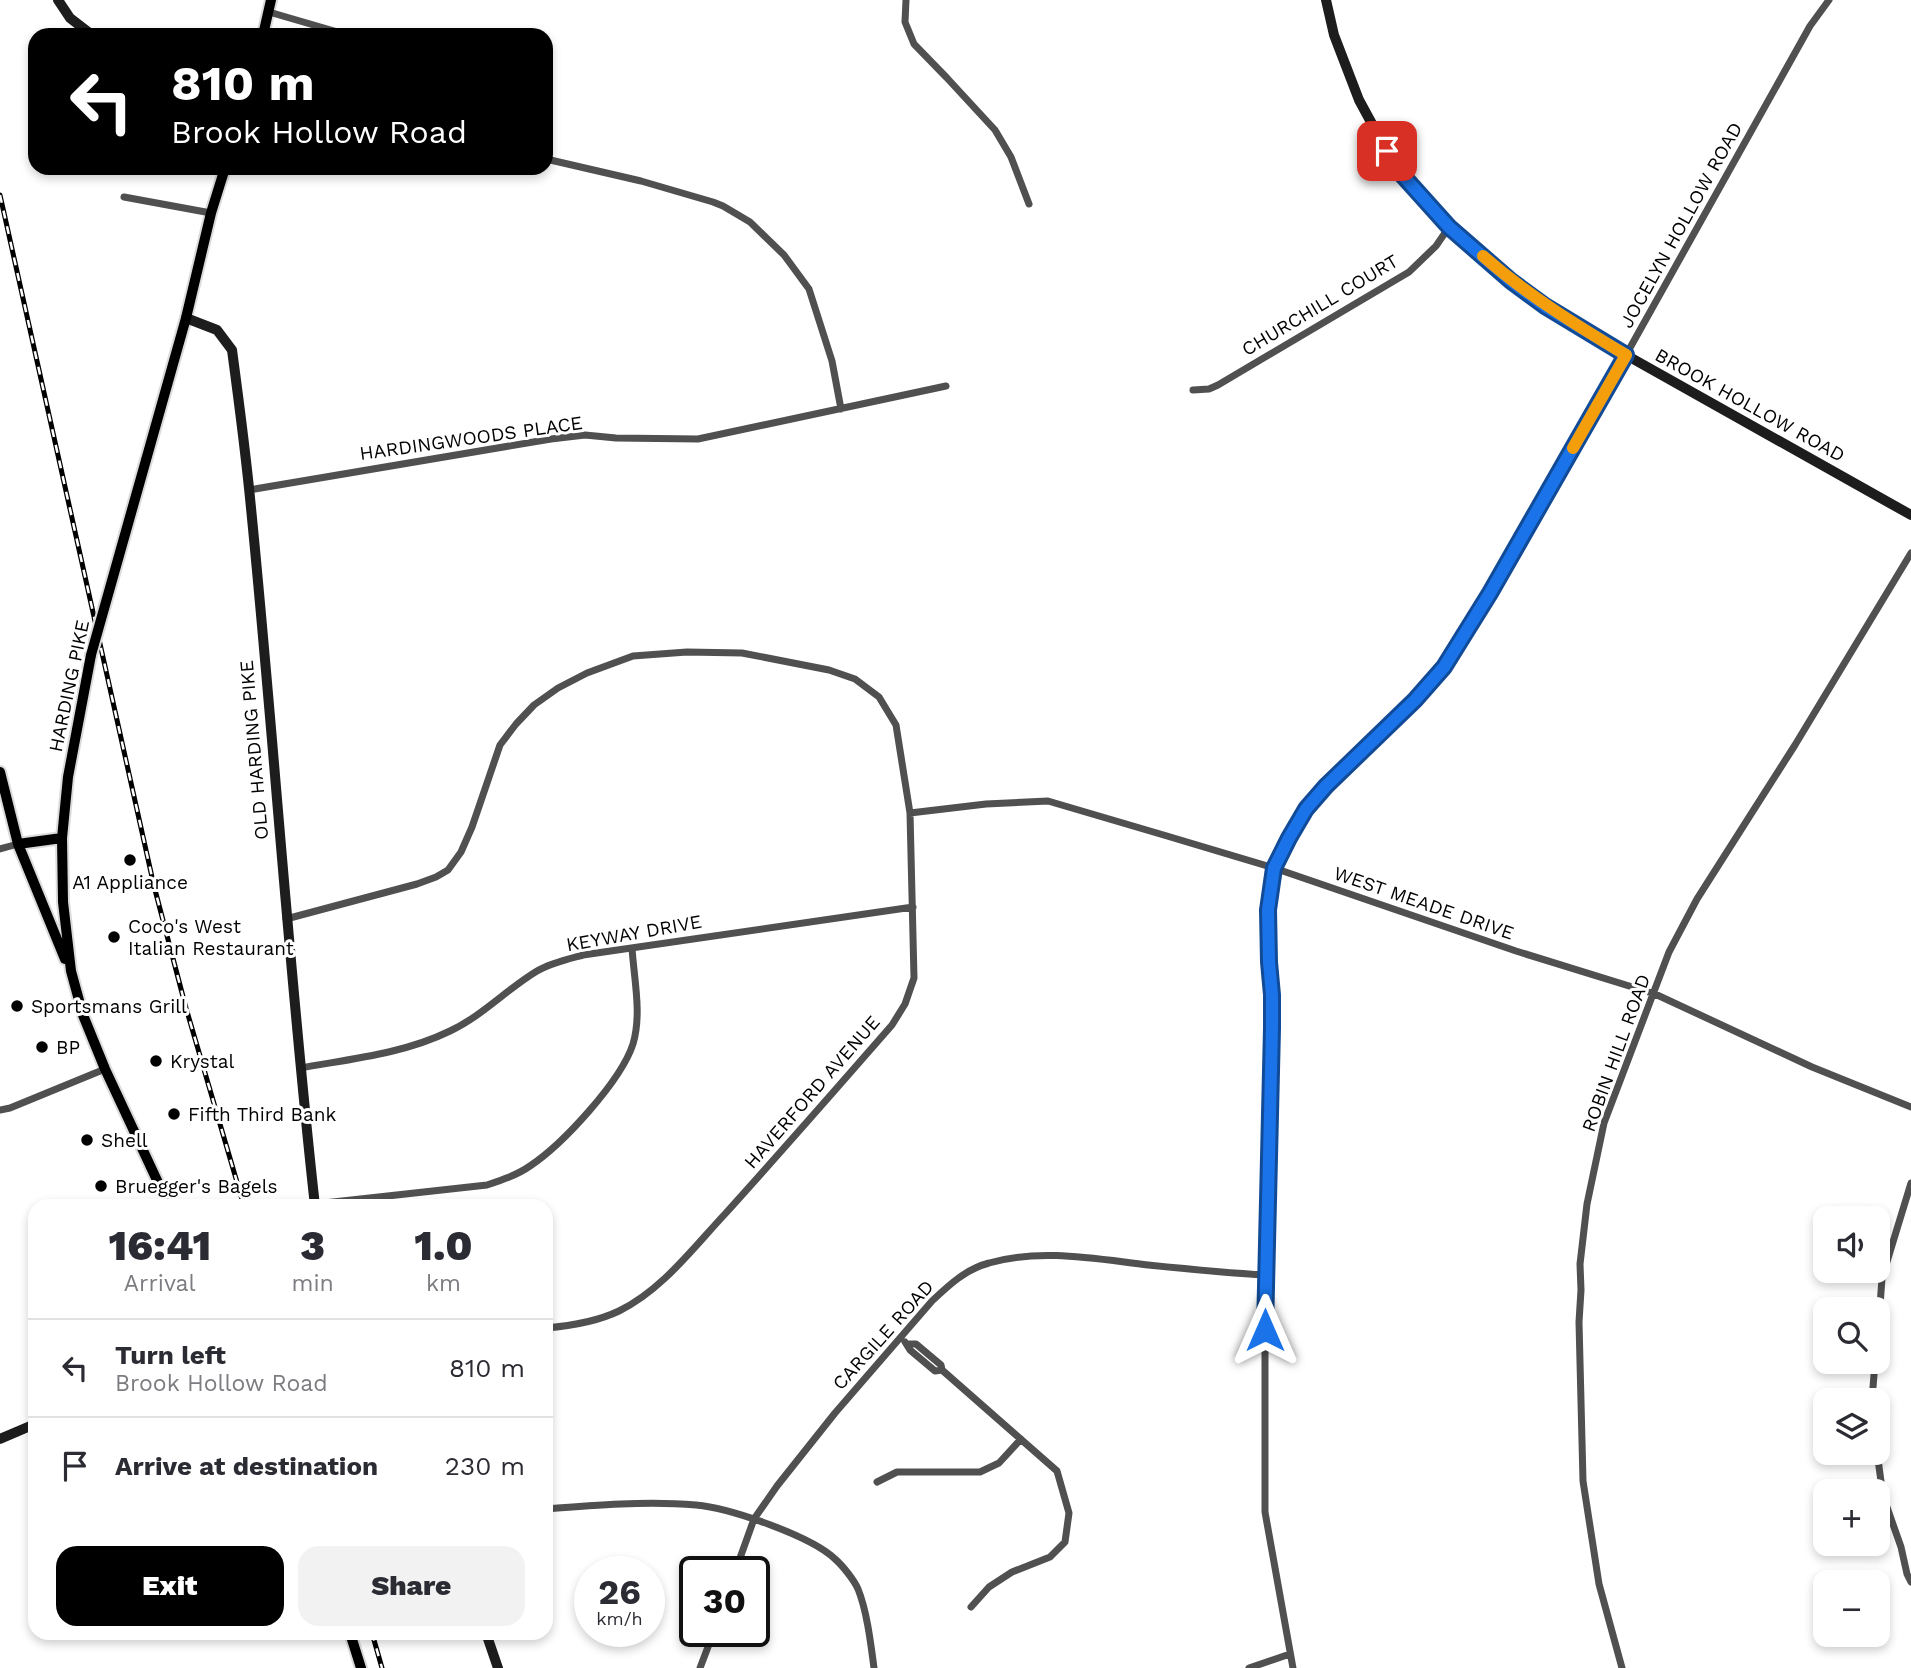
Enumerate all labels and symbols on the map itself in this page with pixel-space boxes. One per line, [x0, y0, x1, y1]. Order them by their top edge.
street label: JOCELYN HOLLOW ROAD [1615, 118, 1747, 332]
pin [1357, 121, 1417, 181]
street label: CHURCHILL COURT [1237, 249, 1403, 361]
street label: BROOK HOLLOW ROAD [1651, 343, 1849, 467]
street label: HARDINGWOODS PLACE [358, 411, 584, 465]
street label: HARDING PIKE [44, 618, 94, 754]
street label: OLD HARDING PIKE [235, 659, 273, 841]
marker: A1 Appliance [122, 852, 138, 868]
street label: WEST MEADE DRIVE [1331, 861, 1517, 945]
place label: A1 Appliance [72, 871, 188, 894]
street label: KEYWAY DRIVE [564, 910, 704, 956]
place label: Coco's West Italian Restaurant [128, 915, 294, 960]
marker: Coco's West Italian Restaurant [106, 929, 122, 945]
street label: ROBIN HILL ROAD [1577, 971, 1655, 1135]
place label: Sportsmans Grill [31, 995, 187, 1018]
marker: Sportsmans Grill [9, 998, 25, 1014]
street label: HAVERFORD AVENUE [739, 1011, 885, 1173]
place label: BP [56, 1036, 80, 1059]
marker: BP [34, 1039, 50, 1055]
place label: Krystal [170, 1050, 235, 1073]
marker: Krystal [148, 1053, 164, 1069]
place label: Fifth Third Bank [188, 1103, 337, 1126]
marker: Fifth Third Bank [166, 1106, 182, 1122]
place label: Shell [101, 1129, 148, 1152]
marker: Shell [79, 1132, 95, 1148]
place label: Bruegger's Bagels [115, 1175, 278, 1198]
marker: Bruegger's Bagels [93, 1178, 109, 1194]
street label: CARGILE ROAD [828, 1275, 938, 1395]
position arrow [1228, 1293, 1302, 1367]
speed limit sign: 30 [679, 1556, 770, 1647]

